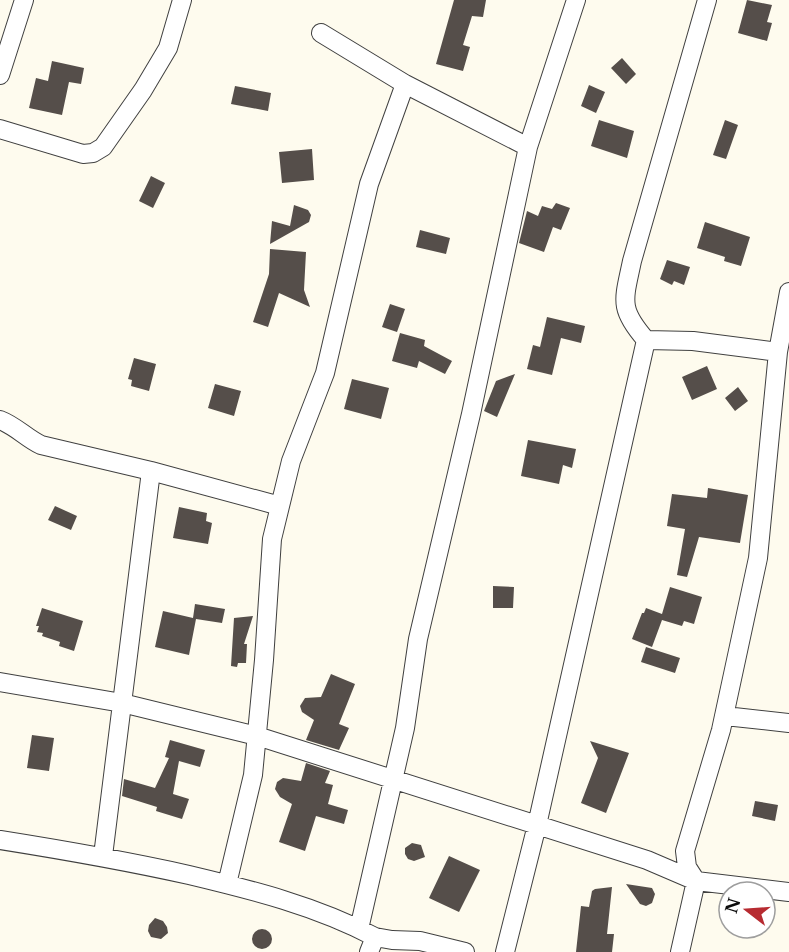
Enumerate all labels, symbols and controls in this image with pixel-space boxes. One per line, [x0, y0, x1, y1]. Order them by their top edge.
north arrow [717, 880, 777, 940]
text: N [721, 895, 744, 916]

